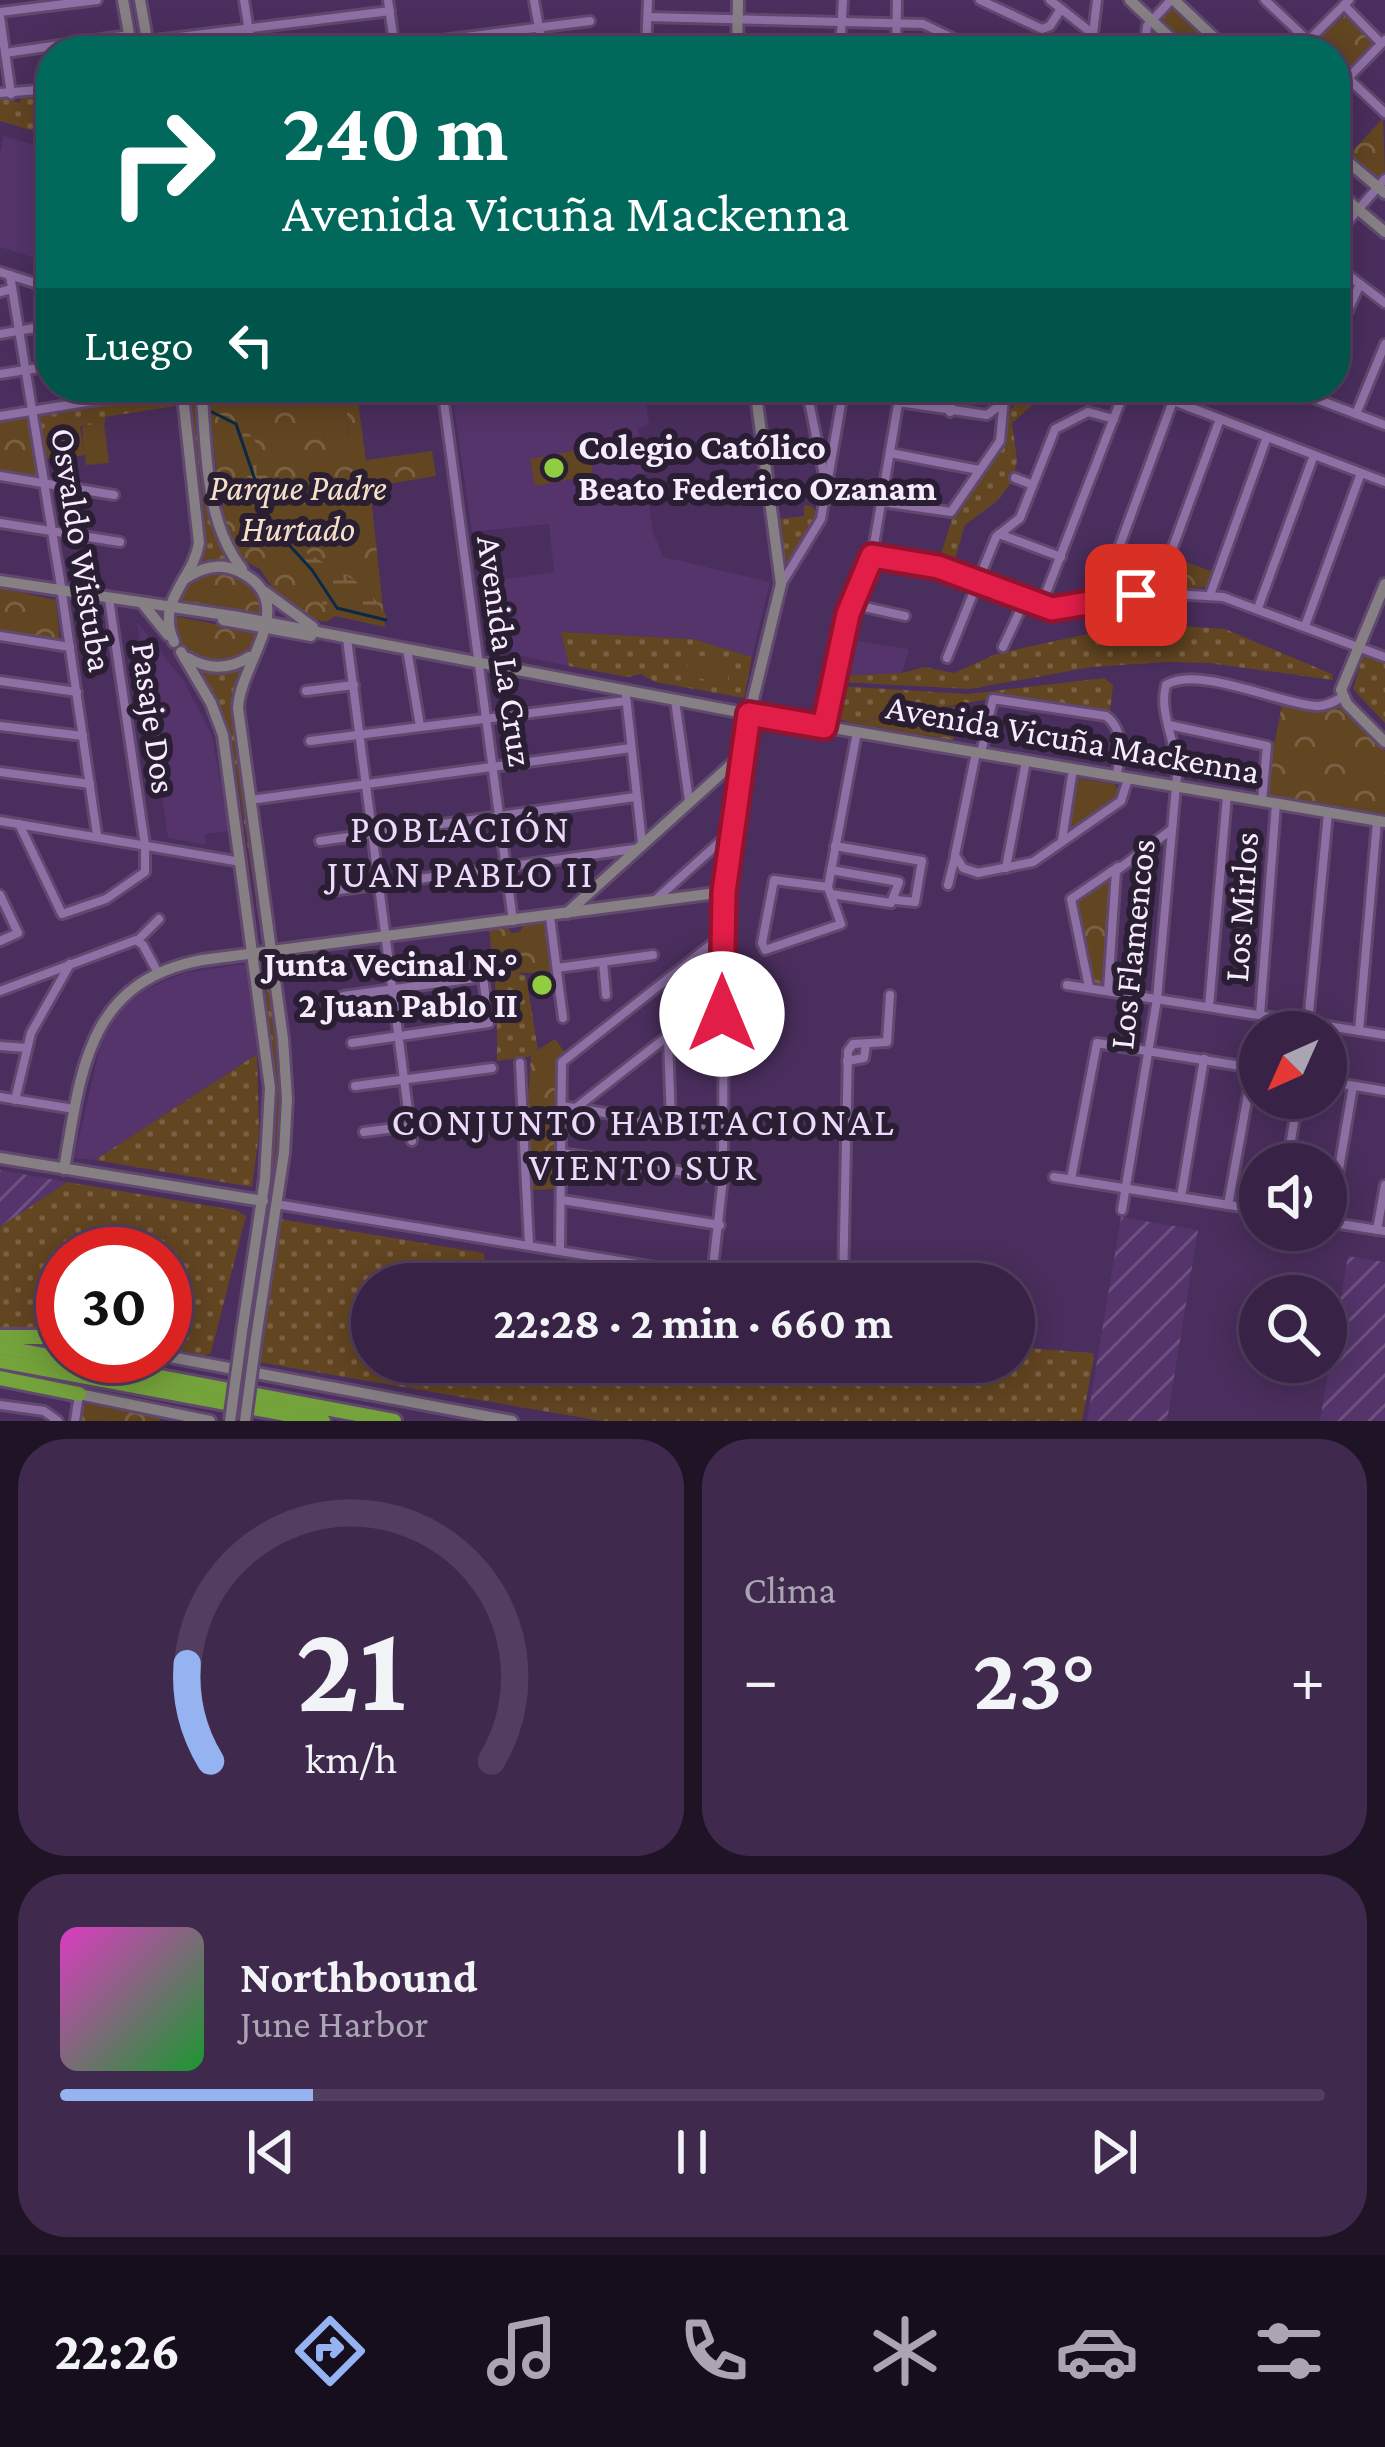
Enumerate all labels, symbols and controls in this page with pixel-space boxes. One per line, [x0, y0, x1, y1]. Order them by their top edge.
icon: right [84, 84, 240, 240]
text: 240 m [282, 85, 508, 178]
text: Avenida Vicuña Mackenna [282, 183, 850, 243]
icon: left [218, 312, 284, 378]
text: Luego [84, 320, 194, 370]
street label: Osvaldo Wistuba [43, 425, 121, 675]
place label: Colegio Católico Beato Federico Ozanam [578, 427, 937, 508]
marker: Colegio Católico Beato Federico Ozanam [541, 455, 567, 481]
park label: Parque Padre Hurtado [209, 468, 387, 549]
street label: Avenida La Cruz [469, 533, 541, 769]
pin [1085, 544, 1187, 646]
icon: arrive [1103, 562, 1169, 628]
street label: Pasaje Dos [124, 640, 184, 796]
street label: Avenida Vicuña Mackenna [883, 686, 1263, 792]
district label: POBLACIÓN JUAN PABLO II [324, 807, 595, 895]
street label: Los Mirlos [1216, 831, 1266, 983]
street label: Los Flamencos [1101, 837, 1163, 1051]
place label: Junta Vecinal N.° 2 Juan Pablo II [260, 944, 518, 1025]
position arrow [659, 951, 785, 1077]
marker: Junta Vecinal N.° 2 Juan Pablo II [529, 972, 555, 998]
north arrow [1239, 1011, 1347, 1119]
map controls [1239, 1011, 1347, 1383]
district label: CONJUNTO HABITACIONAL VIENTO SUR [391, 1100, 897, 1188]
button: sound [1239, 1143, 1347, 1251]
speed limit sign: 30 [36, 1227, 192, 1383]
button: search [1239, 1275, 1347, 1383]
text: 22:28 · 2 min · 660 m [493, 1298, 893, 1348]
text: Clima [744, 1568, 836, 1611]
text: 21 [296, 1598, 406, 1737]
text: 23° [973, 1628, 1096, 1728]
text: − [744, 1642, 778, 1715]
text: + [1290, 1642, 1325, 1715]
text: km/h [305, 1734, 397, 1781]
text: Northbound [240, 1952, 478, 2002]
text: June Harbor [240, 2002, 428, 2045]
icon: previous [238, 2119, 304, 2185]
icon: pause [659, 2119, 725, 2185]
icon: next [1081, 2119, 1147, 2185]
icon: directions [288, 2309, 372, 2393]
icon: music [480, 2309, 564, 2393]
icon: phone [672, 2309, 756, 2393]
icon: climate [863, 2309, 947, 2393]
icon: car [1055, 2309, 1139, 2393]
icon: filters [1247, 2309, 1331, 2393]
text: 22:26 [54, 2321, 180, 2381]

